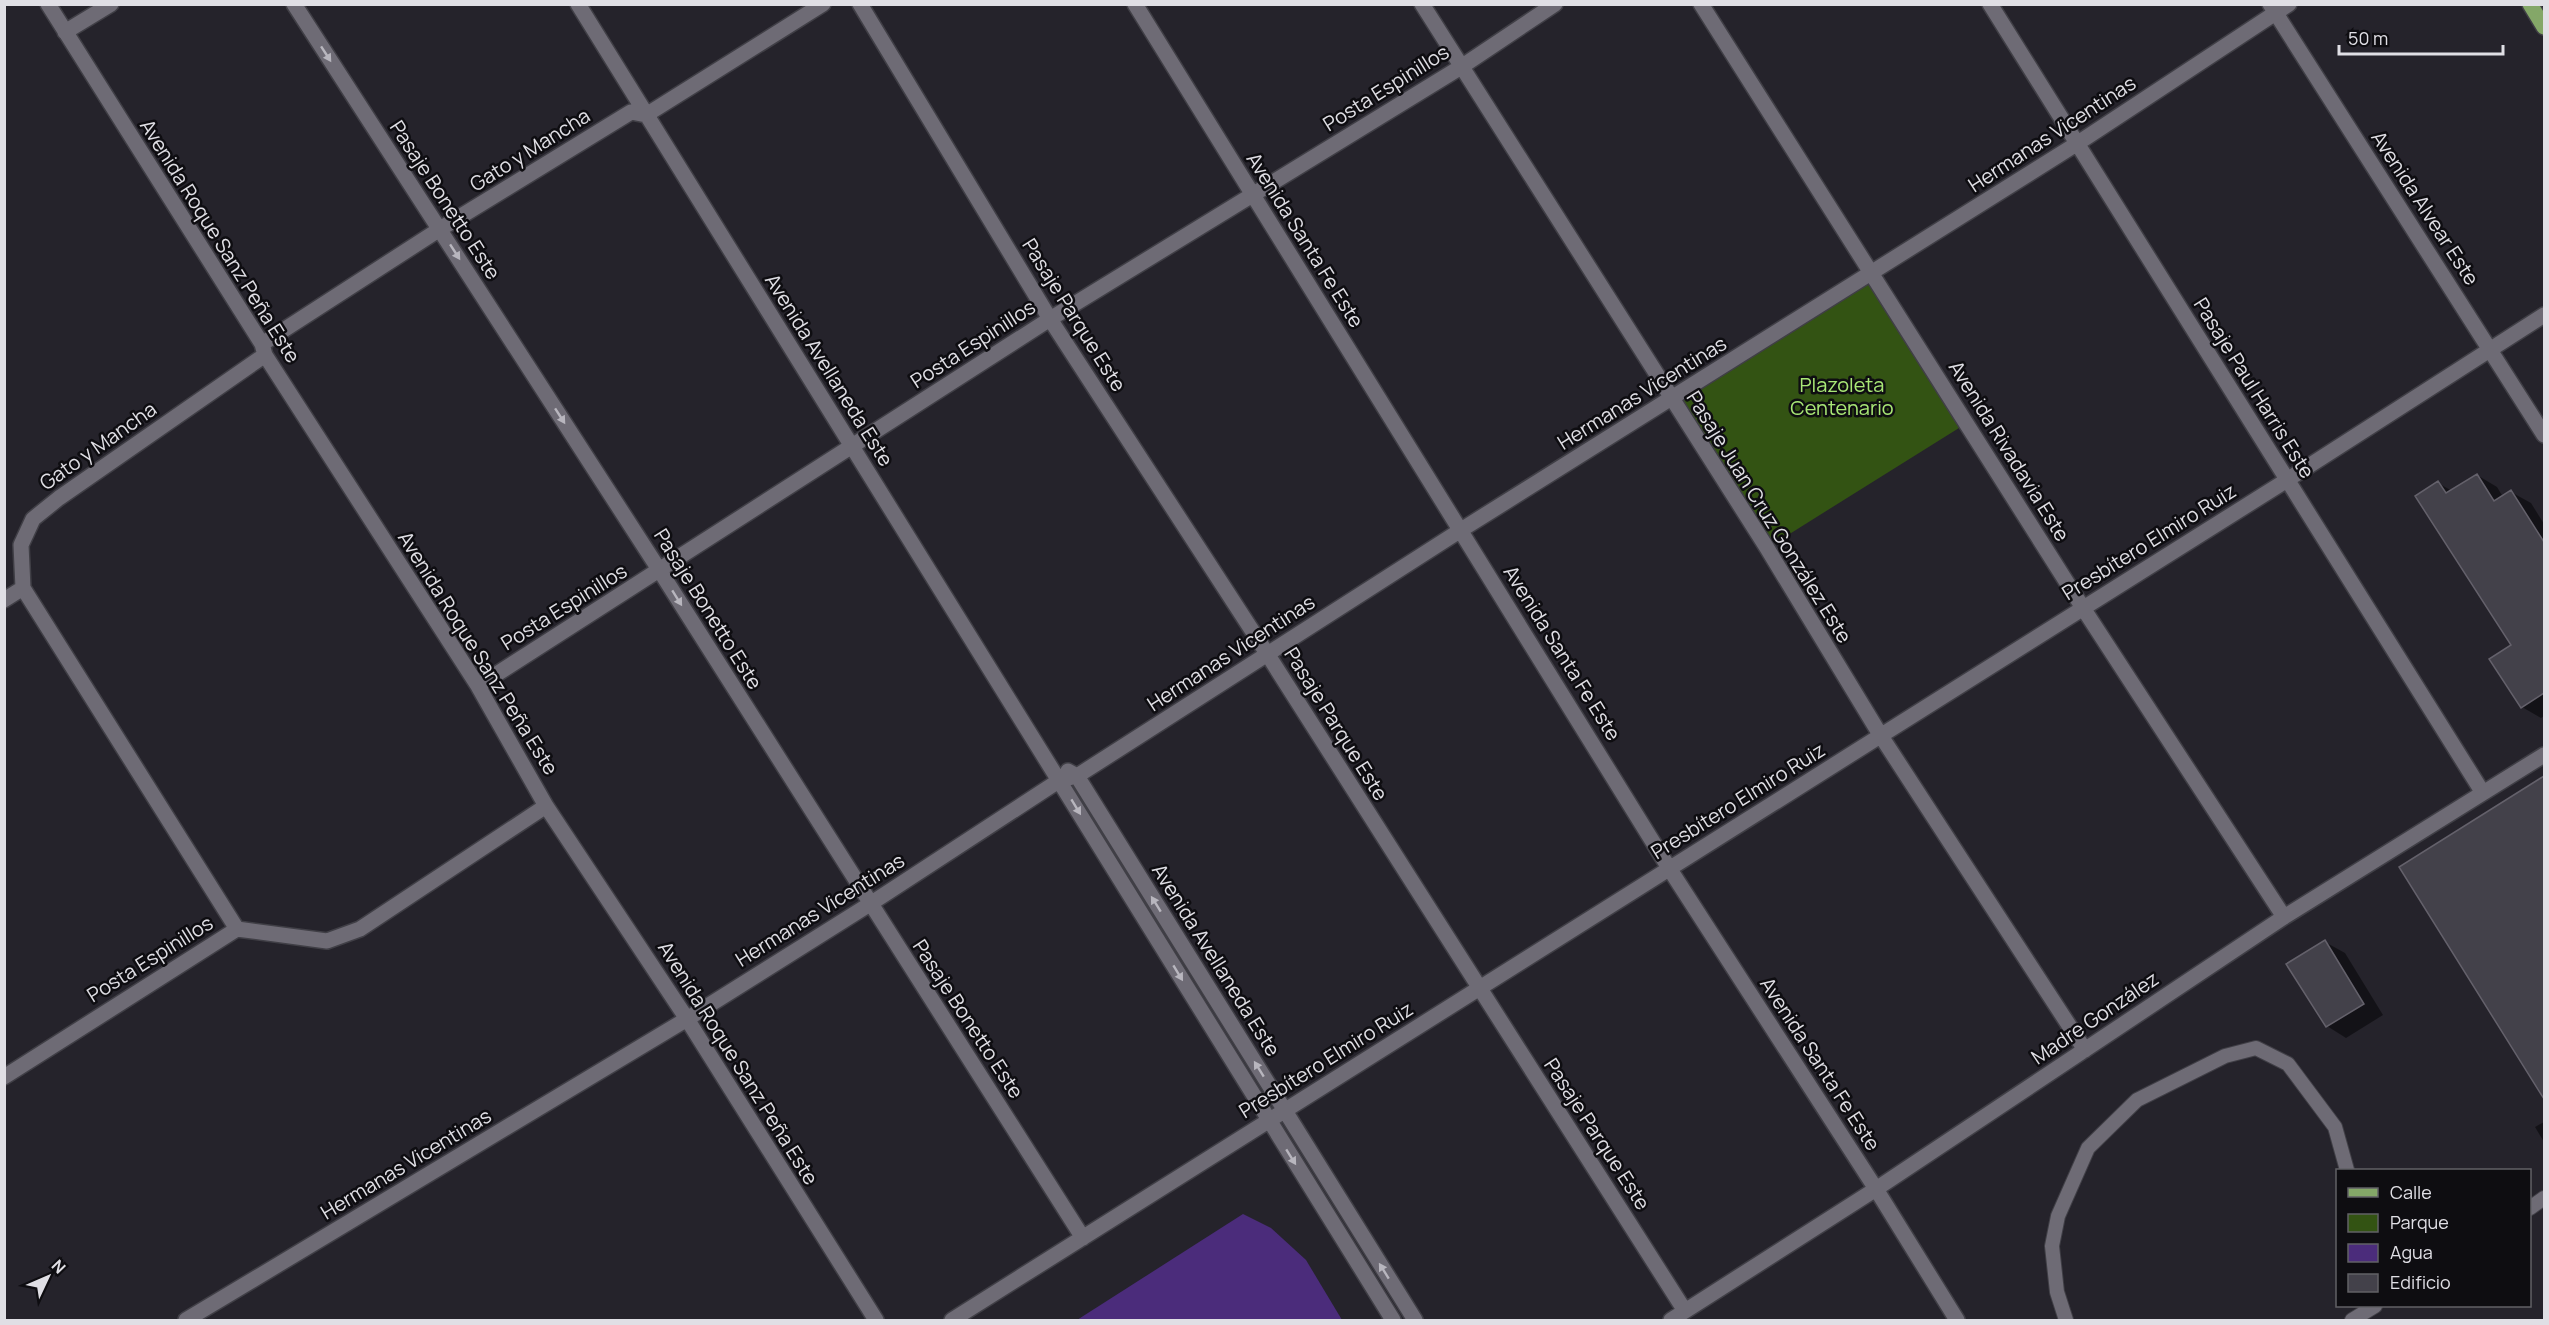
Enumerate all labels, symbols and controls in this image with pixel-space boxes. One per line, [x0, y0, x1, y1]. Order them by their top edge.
scale bar [2339, 18, 2502, 56]
text: 50 m [2348, 26, 2388, 50]
street label: Posta Espinillos [1318, 38, 1454, 137]
one-way arrow [320, 45, 331, 62]
street label: Hermanas Vicentinas [1963, 69, 2141, 198]
street label: Gato y Mancha [464, 102, 595, 197]
street label: Avenida Roque Sanz Peña Este [134, 114, 307, 368]
street label: Pasaje Bonetto Este [384, 115, 507, 284]
street label: Avenida Alvear Este [2365, 125, 2485, 290]
street label: Avenida Santa Fe Este [1241, 147, 1370, 332]
street label: Pasaje Parque Este [1016, 233, 1132, 396]
one-way arrow [449, 244, 460, 260]
street label: Avenida Avellaneda Este [759, 268, 900, 471]
street label: Pasaje Paul Harris Este [2188, 292, 2321, 483]
street label: Posta Espinillos [905, 293, 1040, 394]
street label: Hermanas Vicentinas [1552, 330, 1731, 456]
street label: Avenida Rivadavia Este [1943, 355, 2076, 546]
park label: Plazoleta Centenario [1790, 371, 1894, 421]
street label: Pasaje Juan Cruz González Este [1681, 386, 1858, 648]
street label: Gato y Mancha [34, 395, 162, 496]
one-way arrow [555, 408, 566, 424]
street label: Presbítero Elmiro Ruiz [2057, 477, 2241, 606]
street label: Pasaje Bonetto Este [648, 523, 769, 694]
street label: Avenida Roque Sanz Peña Este [392, 526, 565, 780]
street label: Posta Espinillos [496, 557, 632, 656]
street label: Avenida Santa Fe Este [1498, 560, 1627, 745]
street label: Hermanas Vicentinas [1142, 588, 1320, 717]
one-way arrow [671, 590, 682, 606]
street label: Pasaje Parque Este [1278, 642, 1394, 805]
street label: Presbítero Elmiro Ruiz [1646, 736, 1830, 865]
one-way arrow [1071, 799, 1082, 815]
street label: Hermanas Vicentinas [730, 847, 909, 973]
street label: Avenida Avellaneda Este [1146, 858, 1287, 1061]
one-way arrow [1151, 896, 1162, 912]
street label: Posta Espinillos [82, 909, 218, 1008]
street label: Pasaje Bonetto Este [907, 934, 1030, 1103]
street label: Avenida Roque Sanz Peña Este [652, 936, 825, 1190]
one-way arrow [1172, 965, 1183, 981]
street label: Madre González [2026, 965, 2164, 1070]
street label: Avenida Santa Fe Este [1754, 972, 1887, 1156]
street label: Presbítero Elmiro Ruiz [1234, 995, 1418, 1124]
street label: Pasaje Parque Este [1538, 1053, 1657, 1215]
one-way arrow [1254, 1061, 1265, 1077]
street label: Hermanas Vicentinas [315, 1102, 496, 1225]
one-way arrow [1285, 1149, 1296, 1166]
legend [2336, 1169, 2531, 1307]
text: Calle [2390, 1180, 2432, 1204]
text: Parque [2390, 1210, 2449, 1234]
text: Agua [2390, 1240, 2433, 1264]
north arrow [18, 1247, 78, 1307]
text: N [47, 1255, 71, 1278]
one-way arrow [1378, 1263, 1389, 1279]
text: Edificio [2390, 1270, 2451, 1294]

